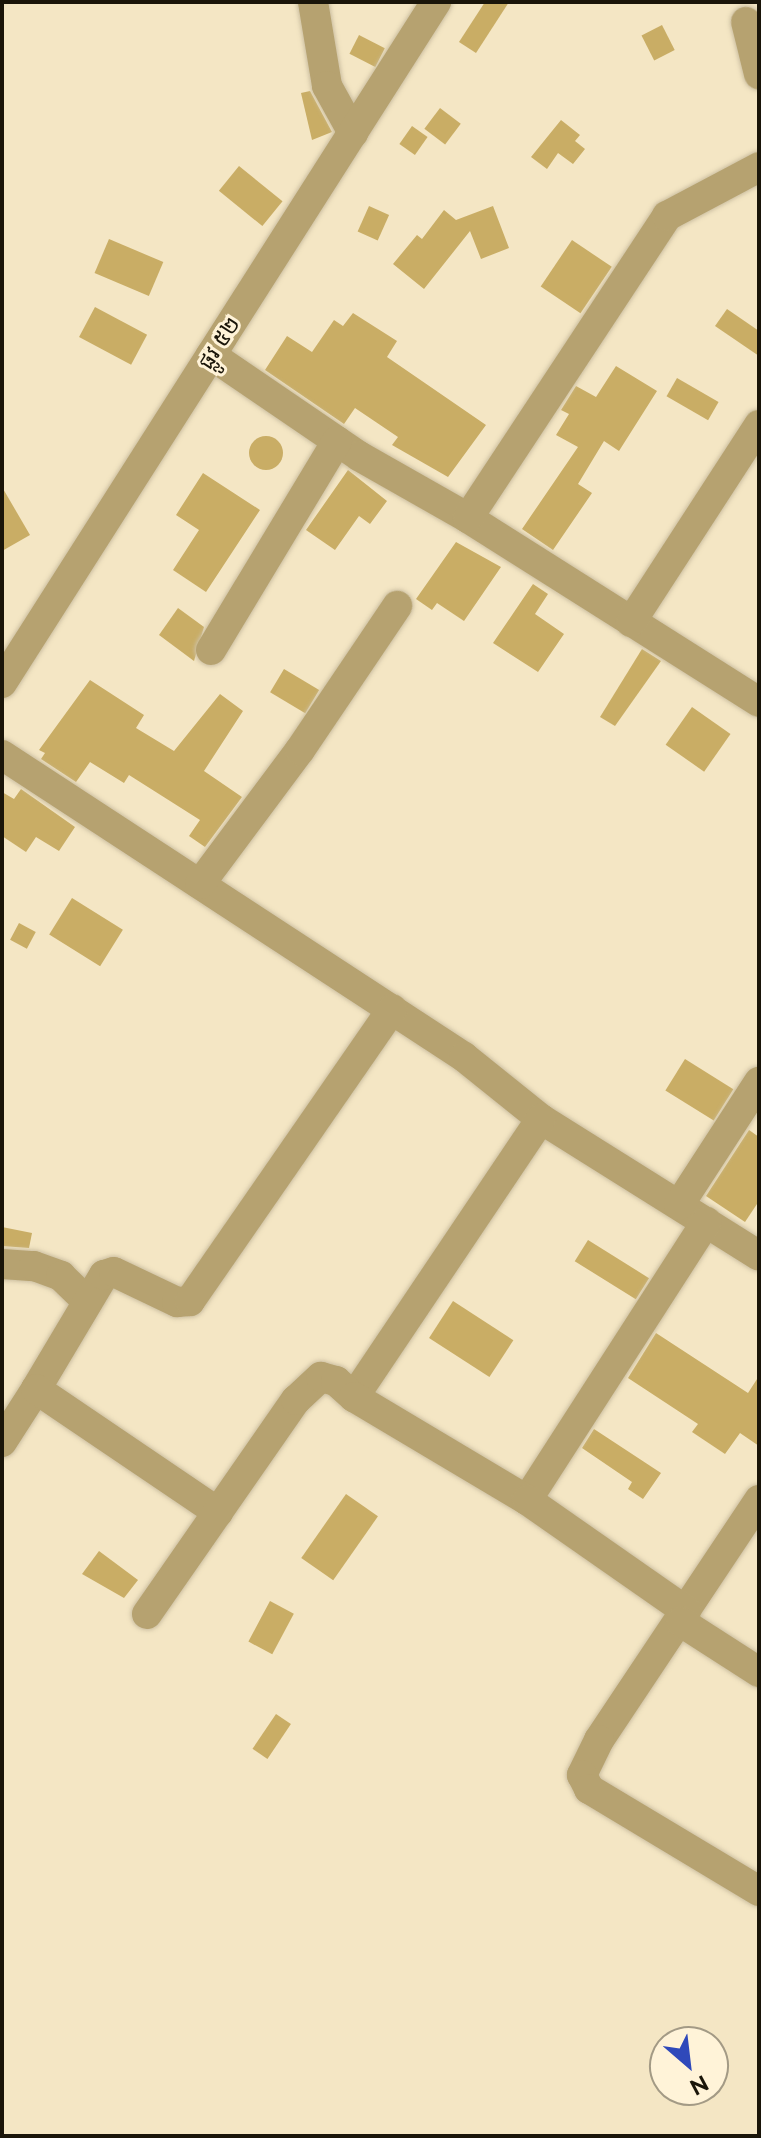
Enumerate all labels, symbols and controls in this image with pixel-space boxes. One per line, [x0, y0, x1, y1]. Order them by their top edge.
street label: ផ្លូវ ៥២ [192, 312, 246, 374]
north arrow [649, 2026, 729, 2106]
text: N [686, 2070, 713, 2101]

